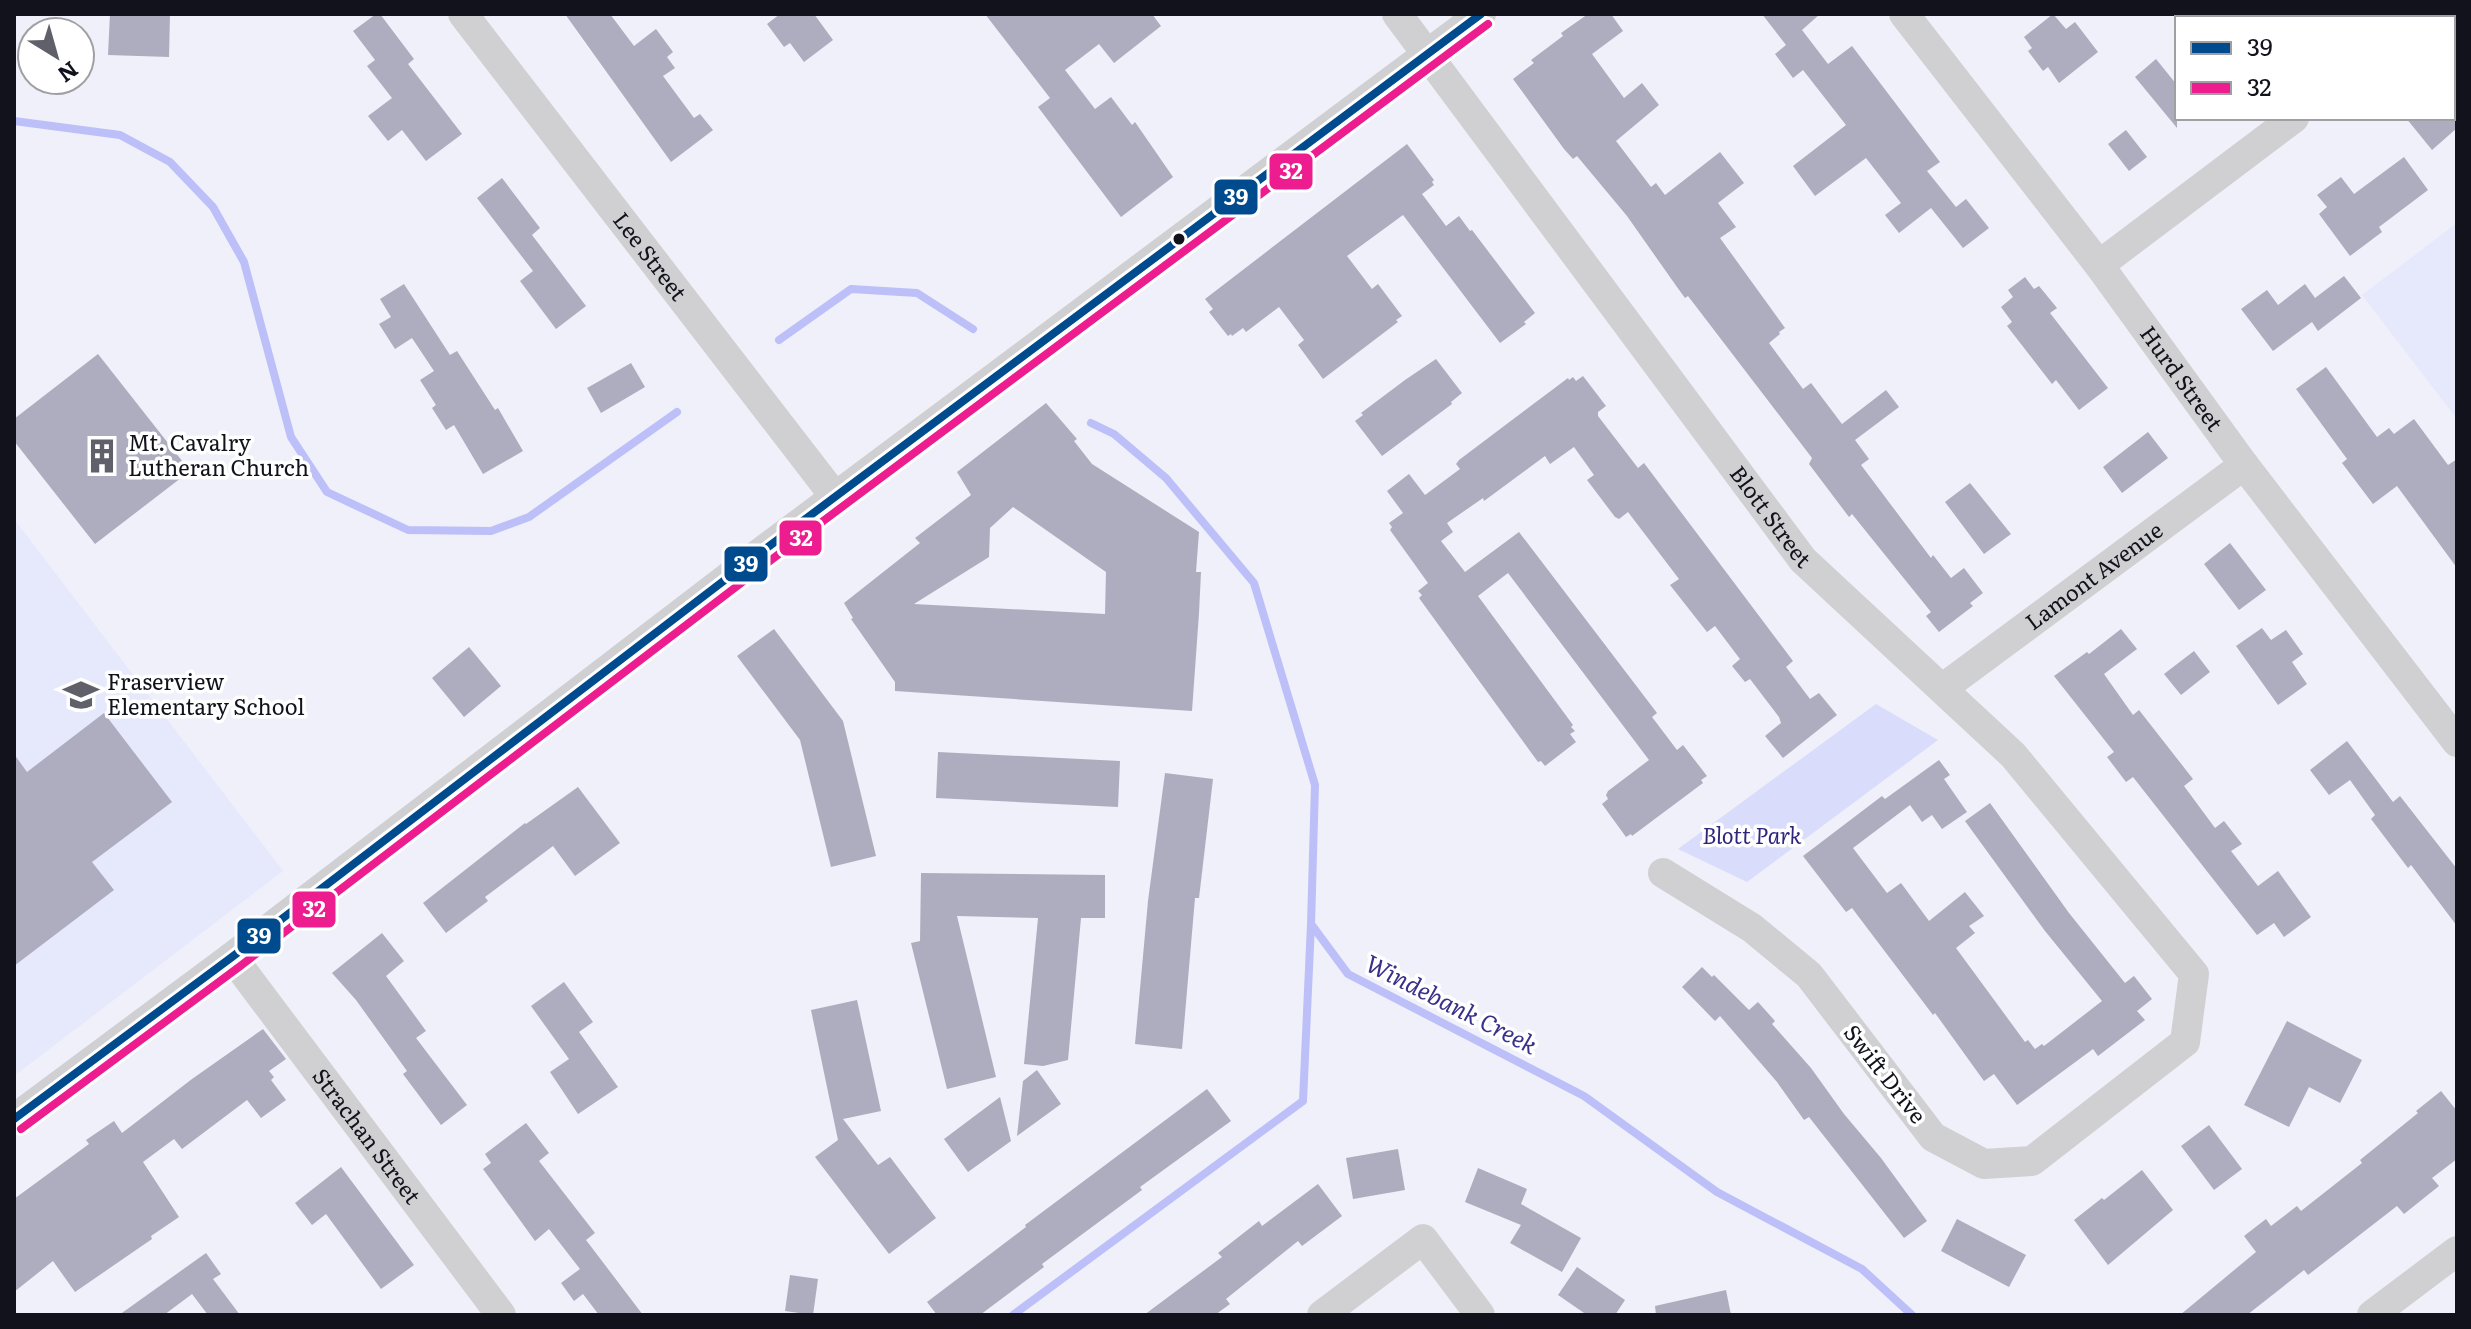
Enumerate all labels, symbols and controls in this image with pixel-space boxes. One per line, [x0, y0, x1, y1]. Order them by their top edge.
north arrow [16, 16, 96, 96]
legend [2175, 16, 2455, 120]
text: 39 [2247, 28, 2273, 63]
text: N [52, 54, 86, 92]
text: 32 [2247, 68, 2271, 103]
line badge: 32 [1268, 152, 1314, 191]
text: 32 [1279, 153, 1303, 186]
line badge: 39 [1213, 178, 1259, 216]
text: 39 [1224, 179, 1248, 212]
street label: Lee Street [606, 204, 696, 307]
unlabelled marker [1171, 231, 1187, 247]
street label: Hurd Street [2133, 318, 2232, 437]
place label: Mt. Cavalry Lutheran Church [128, 425, 309, 483]
building icon: Mt. Cavalry Lutheran Church [83, 437, 121, 475]
street label: Blott Street [1723, 458, 1819, 575]
street label: Lamont Avenue [2017, 513, 2169, 637]
line badge: 32 [778, 519, 823, 557]
text: 32 [789, 520, 813, 553]
line badge: 39 [723, 545, 769, 583]
text: 39 [734, 546, 758, 579]
place label: Fraserview Elementary School [107, 664, 305, 722]
school or university icon: Fraserview Elementary School [62, 676, 100, 714]
park label: Blott Park [1702, 818, 1802, 851]
line badge: 32 [291, 890, 337, 929]
text: 32 [302, 891, 326, 924]
line badge: 39 [236, 917, 282, 955]
text: 39 [247, 918, 271, 951]
water label: Windebank Creek [1360, 944, 1545, 1062]
street label: Swift Drive [1837, 1017, 1935, 1130]
street label: Strachan Street [306, 1060, 430, 1210]

